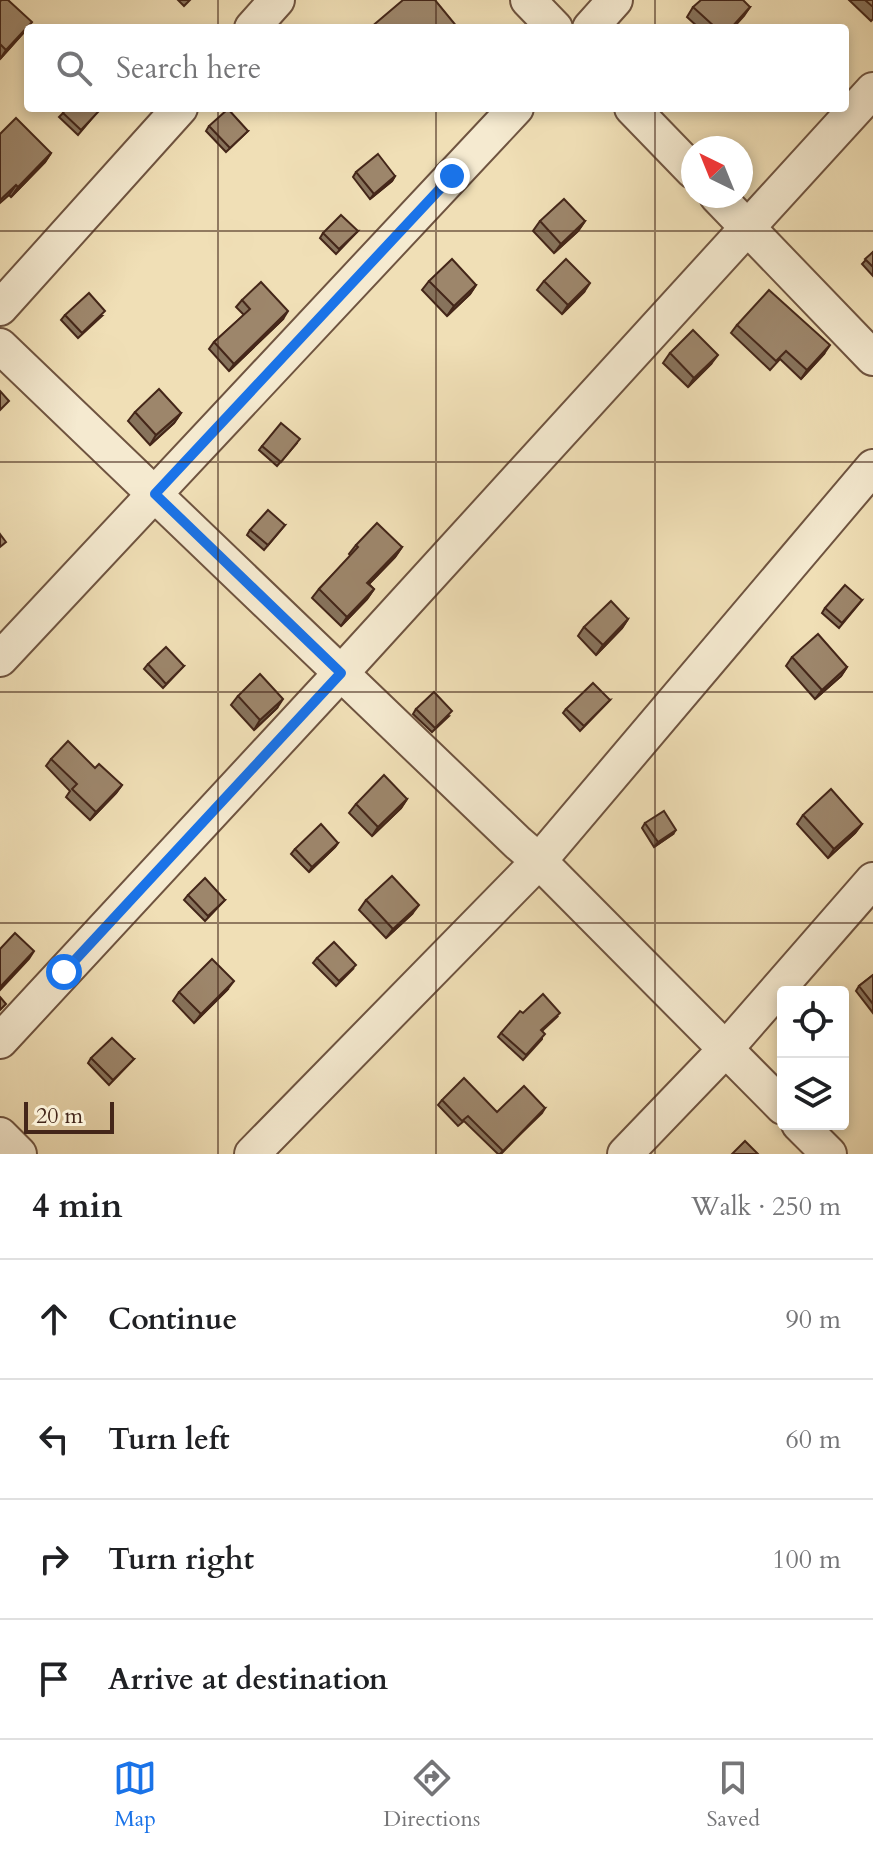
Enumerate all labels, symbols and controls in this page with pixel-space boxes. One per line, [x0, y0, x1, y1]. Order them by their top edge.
search box [24, 24, 849, 112]
icon: search [52, 46, 96, 90]
text: Search here [116, 48, 261, 89]
north arrow [681, 136, 753, 208]
route end [434, 158, 470, 194]
route start [46, 954, 82, 990]
map controls [777, 986, 849, 1130]
button: locate [777, 986, 849, 1058]
button: layers [777, 1058, 849, 1130]
scale bar [24, 1098, 114, 1134]
text: 20 m [36, 1101, 83, 1131]
text: 4 min [32, 1183, 123, 1229]
text: Walk · 250 m [691, 1189, 841, 1224]
icon: ahead [32, 1297, 76, 1341]
text: Continue [108, 1299, 237, 1340]
text: 90 m [785, 1302, 841, 1337]
icon: left [32, 1417, 76, 1461]
text: Turn left [108, 1419, 230, 1460]
text: 60 m [785, 1422, 841, 1457]
icon: right [32, 1537, 76, 1581]
text: Turn right [108, 1539, 254, 1580]
text: 100 m [772, 1542, 841, 1577]
icon: arrive [32, 1657, 76, 1701]
text: Arrive at destination [108, 1659, 388, 1700]
tab: Map [113, 1756, 157, 1834]
tab: Directions [383, 1756, 480, 1834]
tab: Saved [707, 1756, 760, 1834]

